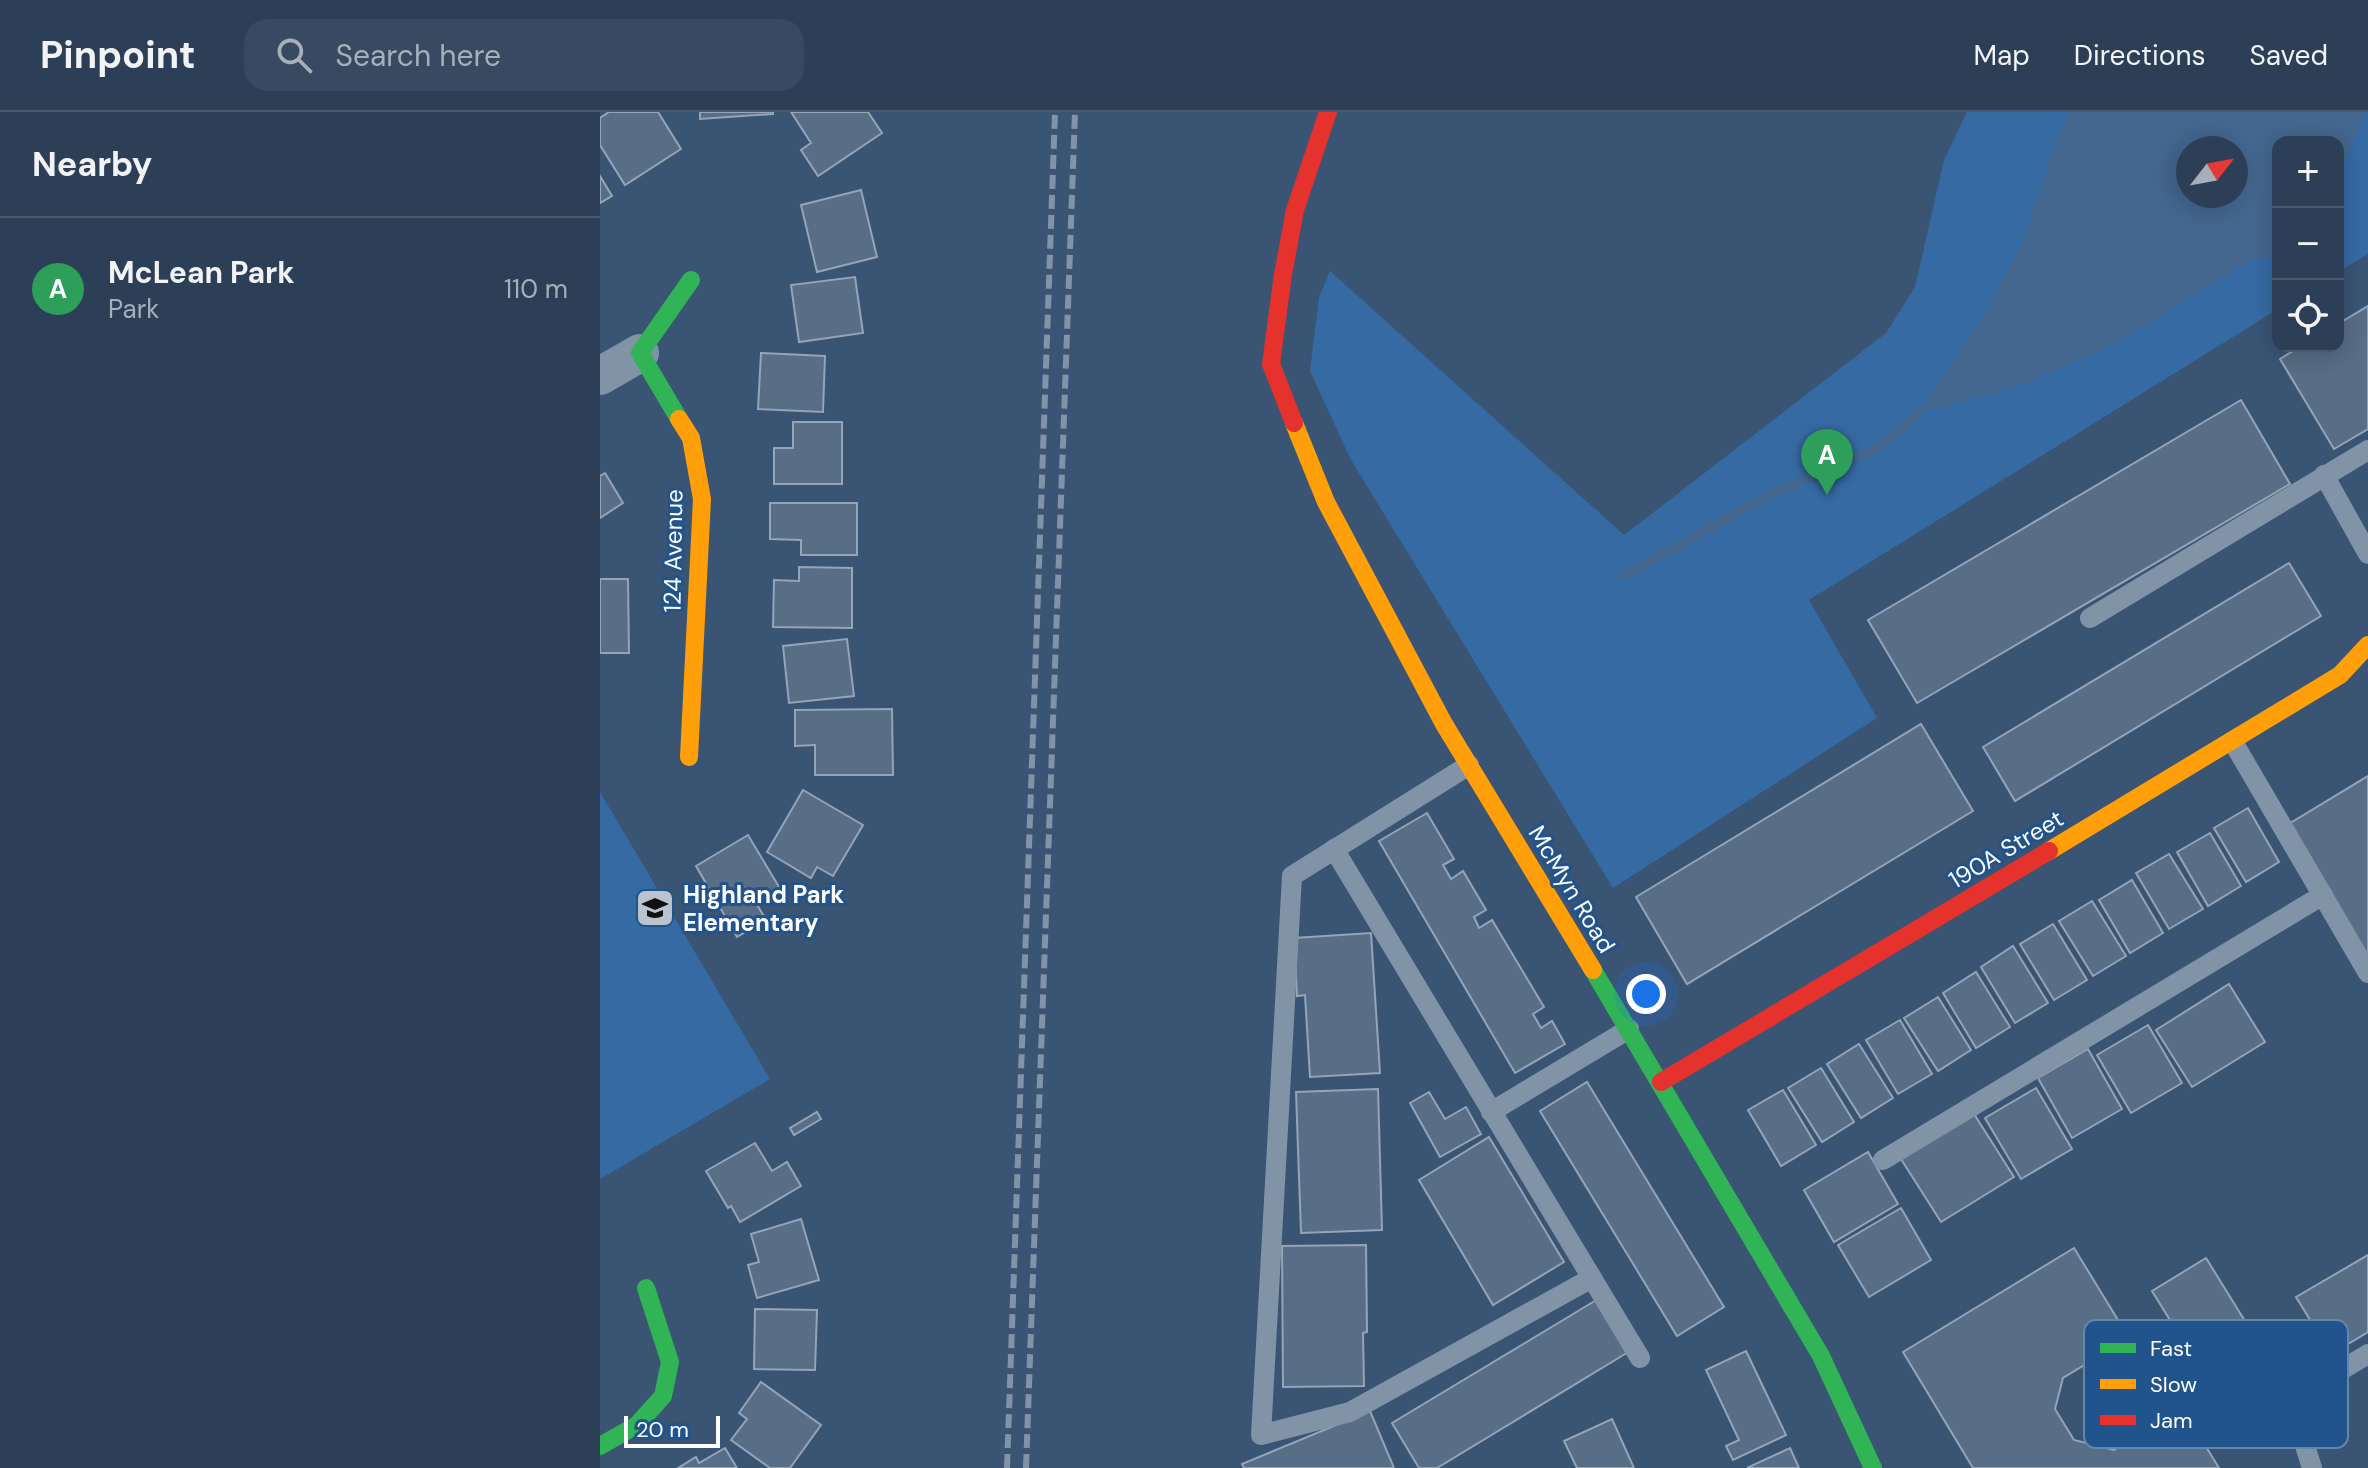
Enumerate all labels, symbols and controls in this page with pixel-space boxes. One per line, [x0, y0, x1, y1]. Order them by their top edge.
search box [244, 19, 804, 91]
text: Pinpoint [40, 30, 196, 80]
icon: search [272, 33, 316, 77]
text: Search here [336, 36, 501, 75]
text: Map [1973, 37, 2030, 74]
text: Directions [2074, 37, 2206, 74]
text: Saved [2250, 37, 2328, 74]
north arrow [2176, 136, 2248, 208]
map controls [2272, 136, 2344, 352]
button: + [2272, 136, 2344, 208]
text: Nearby [32, 142, 152, 187]
button: − [2272, 208, 2344, 280]
text: McLean Park [108, 253, 295, 292]
text: A [49, 272, 67, 306]
text: 110 m [504, 272, 568, 306]
button: locate [2272, 280, 2344, 352]
text: Park [108, 292, 159, 326]
pin: A [1801, 429, 1853, 495]
street label: 124 Avenue [656, 489, 690, 613]
street label: 190A Street [1943, 803, 2069, 895]
street label: McMyn Road [1522, 820, 1622, 958]
place label: Highland Park Elementary [683, 879, 844, 938]
school or university icon: Highland Park Elementary [634, 887, 676, 929]
your location [1626, 974, 1666, 1014]
legend [2084, 1320, 2348, 1448]
text: Fast [2150, 1334, 2192, 1363]
text: Slow [2150, 1370, 2197, 1399]
text: Jam [2150, 1406, 2193, 1435]
scale bar [624, 1412, 720, 1448]
text: 20 m [636, 1415, 689, 1444]

